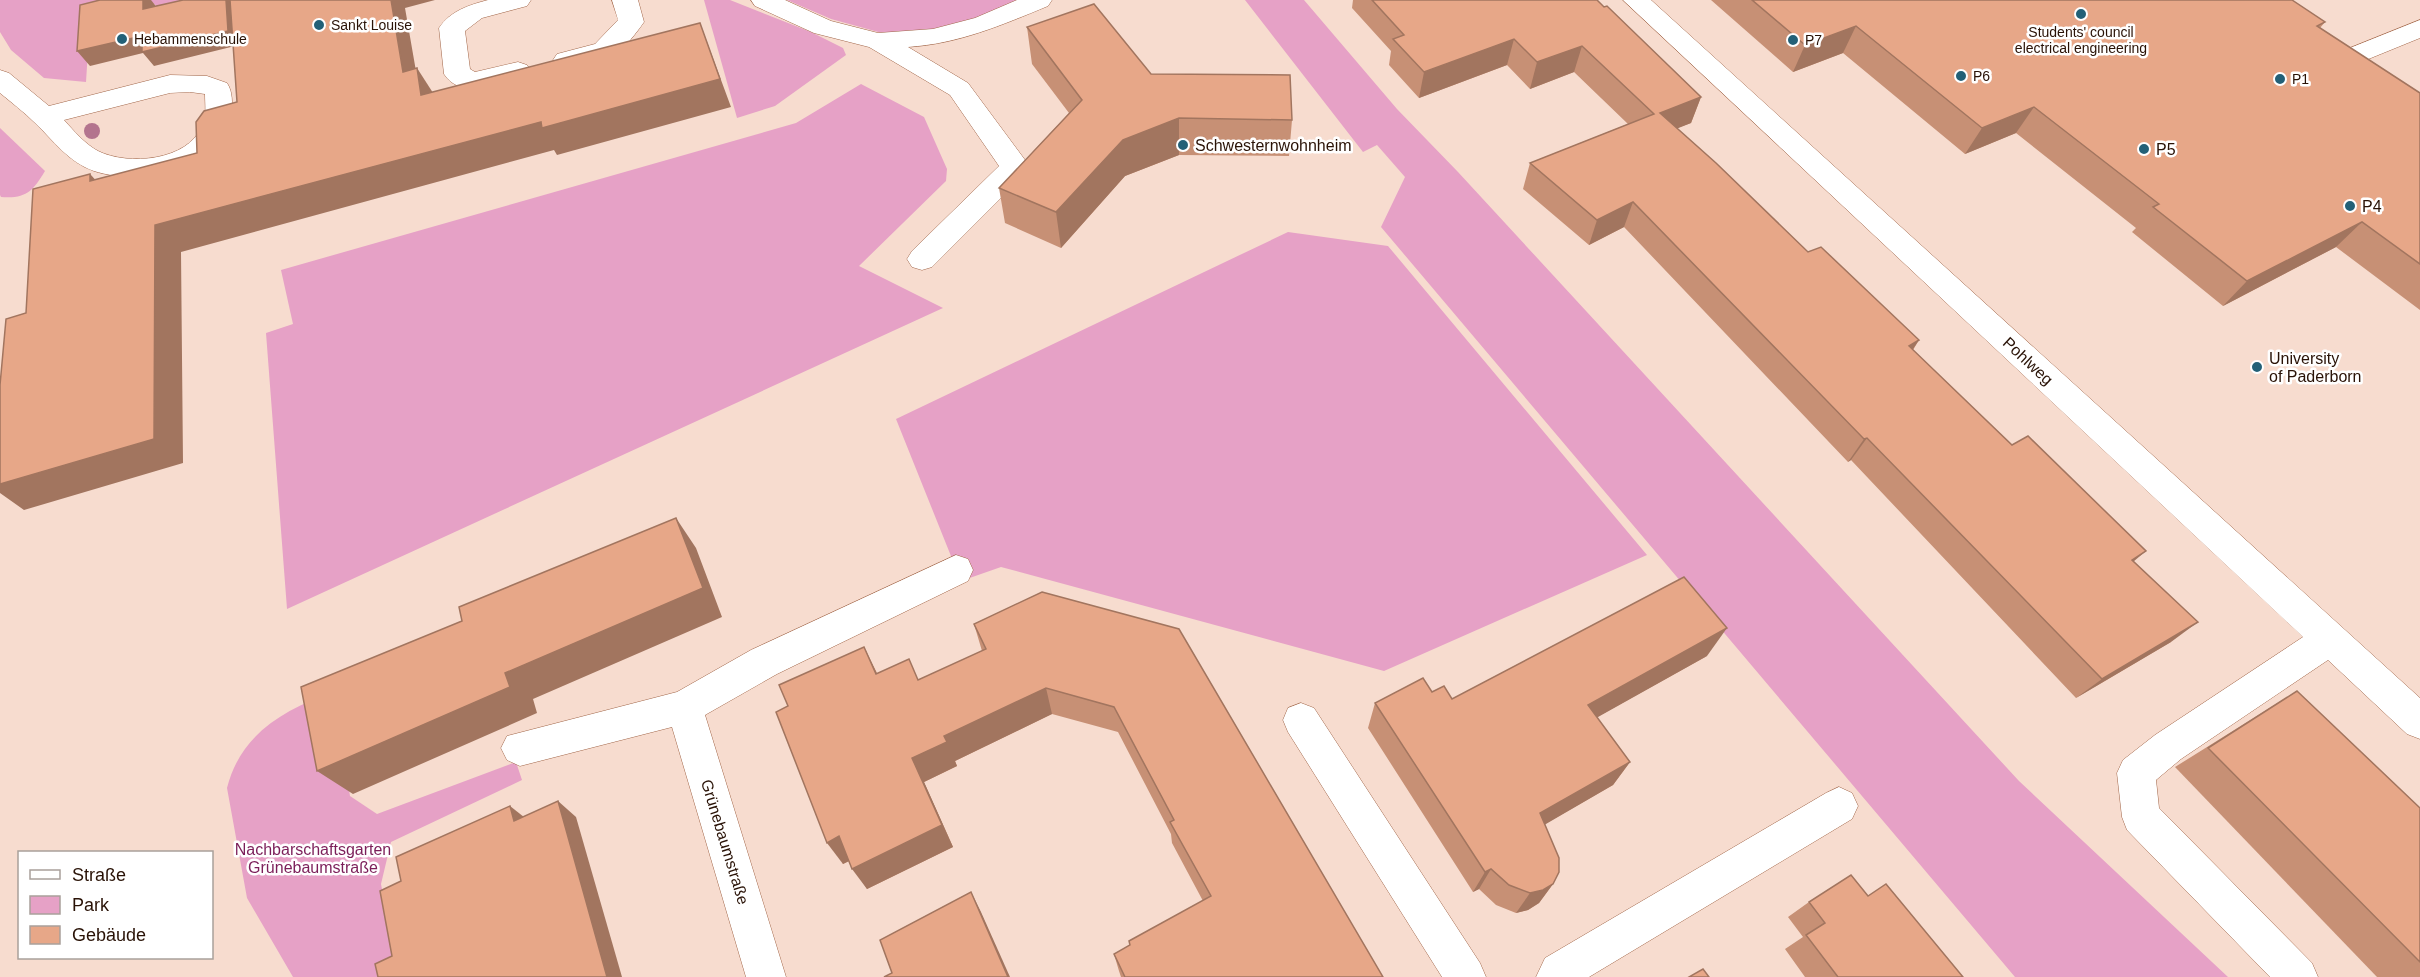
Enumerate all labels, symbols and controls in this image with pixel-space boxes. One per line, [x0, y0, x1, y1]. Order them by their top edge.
marker: Students' council electrical engineering [2074, 7, 2088, 21]
place label: Sankt Louise [331, 17, 412, 33]
marker: Sankt Louise [312, 18, 326, 32]
place label: Students' council electrical engineering [2015, 24, 2147, 56]
place label: Hebammenschule [134, 31, 247, 47]
marker: Hebammenschule [115, 32, 129, 46]
place label: P7 [1805, 32, 1822, 48]
marker: P7 [1786, 33, 1800, 47]
place label: P6 [1973, 68, 1990, 84]
marker: P6 [1954, 69, 1968, 83]
place label: P1 [2292, 71, 2309, 87]
marker: P1 [2273, 72, 2287, 86]
place label: Schwesternwohnheim [1195, 137, 1352, 154]
marker: Schwesternwohnheim [1176, 138, 1190, 152]
place label: P5 [2156, 141, 2176, 158]
marker: P5 [2137, 142, 2151, 156]
place label: P4 [2362, 198, 2382, 215]
marker: P4 [2343, 199, 2357, 213]
street label: Pohlweg [2000, 334, 2056, 388]
place label: University of Paderborn [2269, 350, 2362, 385]
marker: University of Paderborn [2250, 360, 2264, 374]
street label: Grünebaumstraße [698, 777, 752, 907]
park label: Nachbarschaftsgarten Grünebaumstraße [235, 841, 391, 876]
legend [18, 851, 213, 959]
text: Straße [72, 865, 126, 885]
text: Park [72, 895, 110, 915]
text: Gebäude [72, 925, 146, 945]

